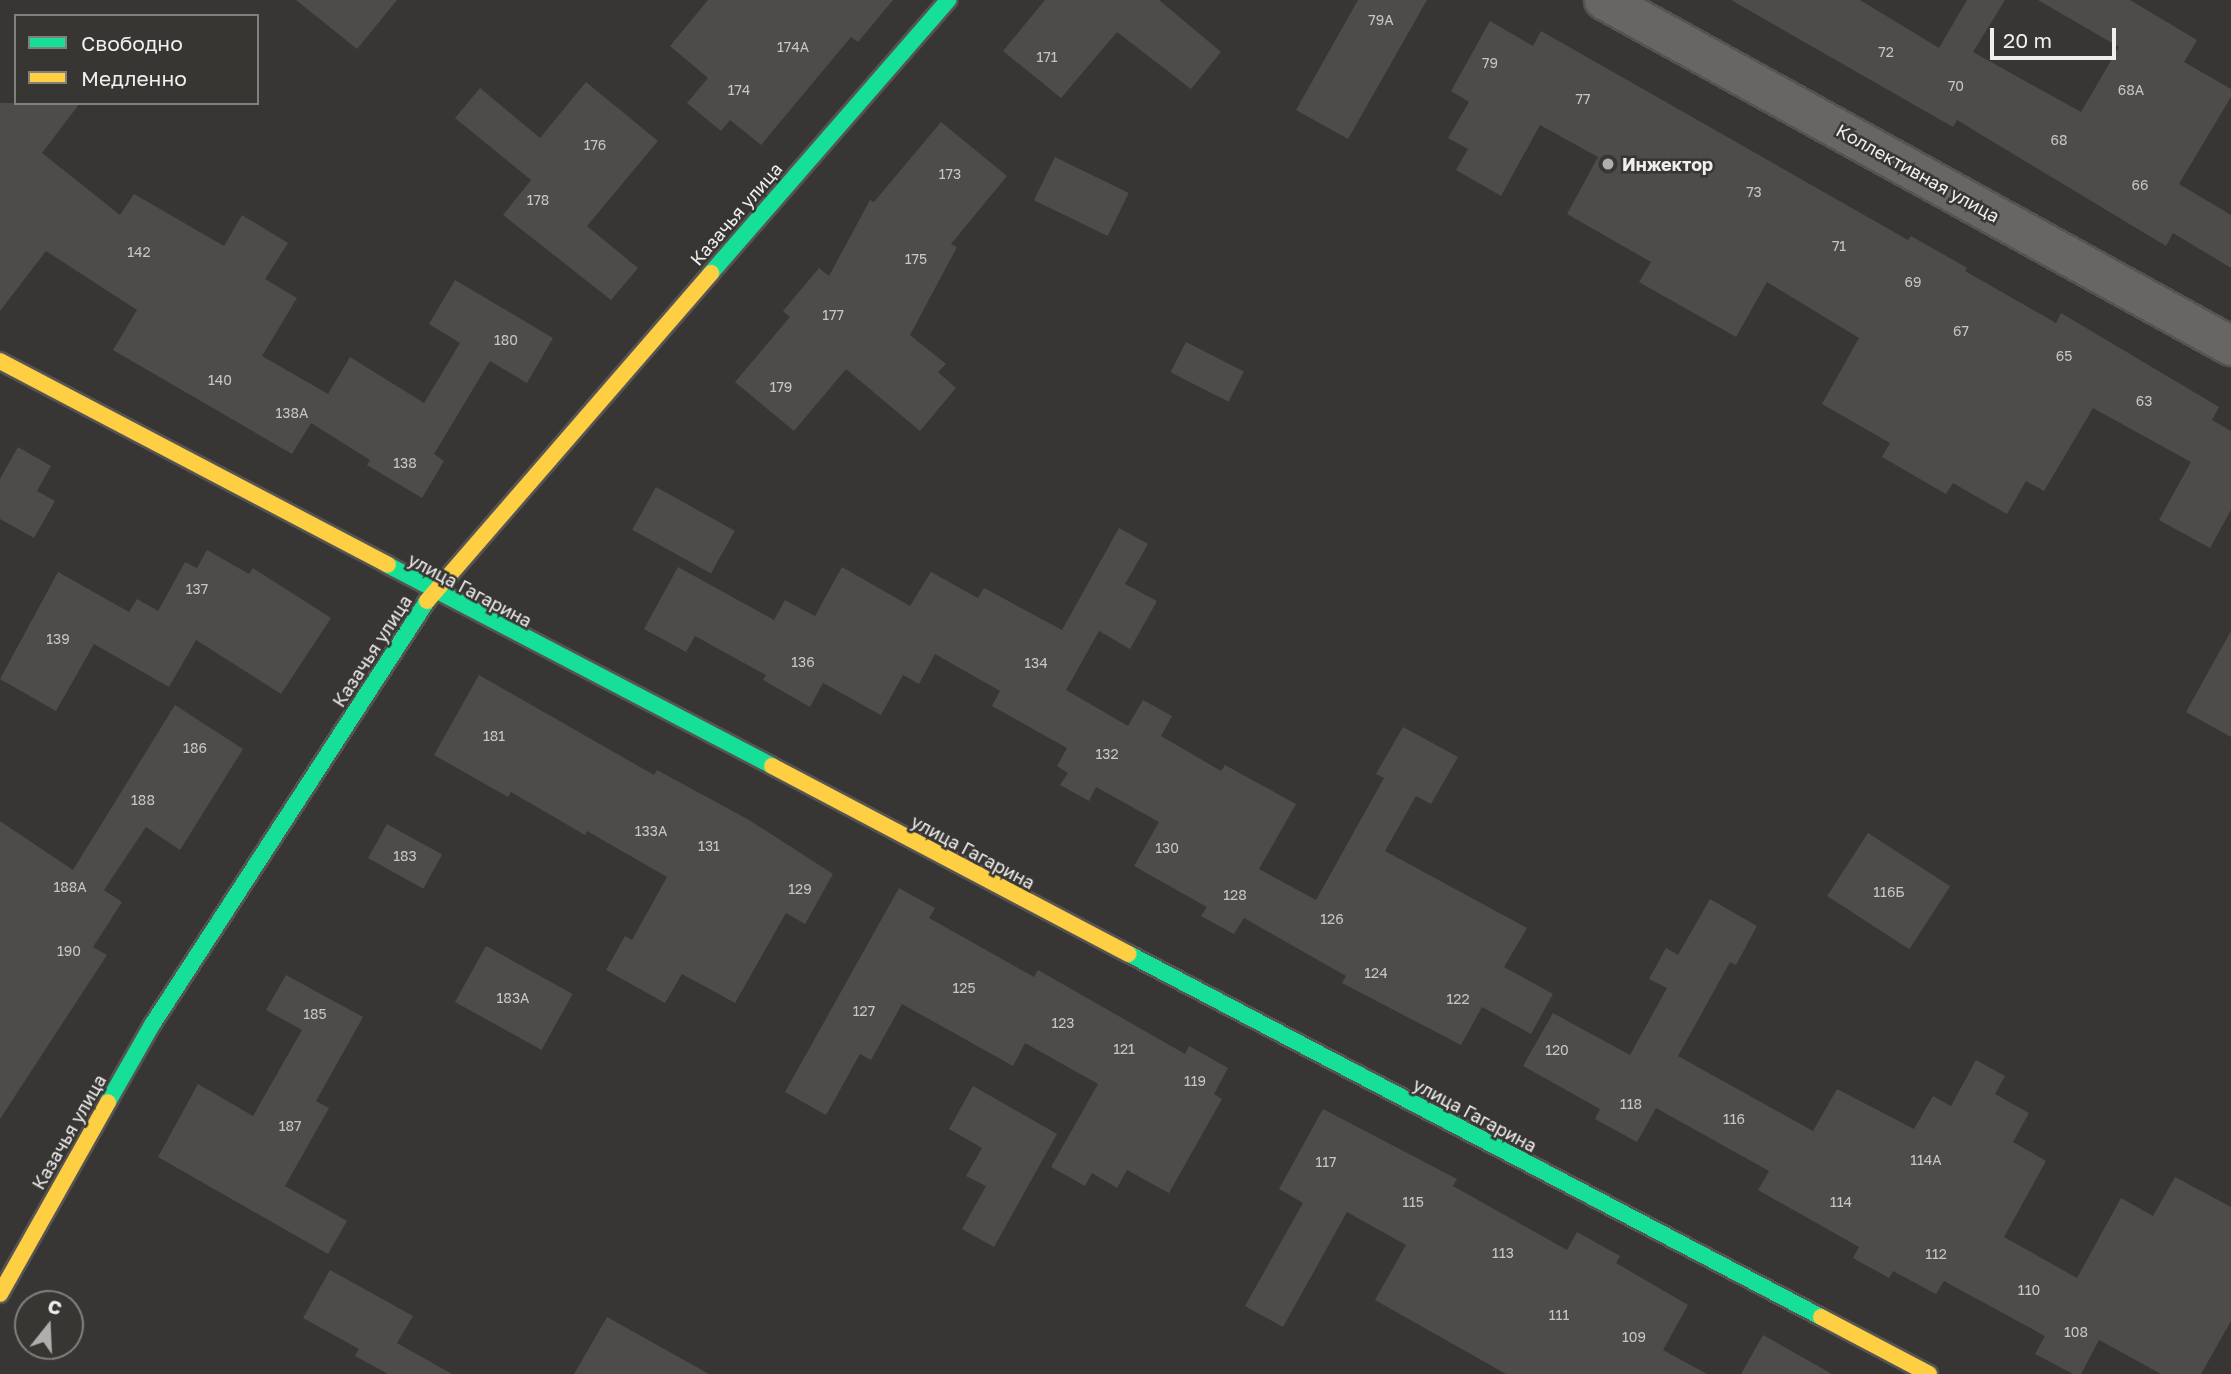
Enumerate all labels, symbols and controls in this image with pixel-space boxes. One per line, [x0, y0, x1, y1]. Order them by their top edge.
house number: 79А [1368, 12, 1394, 28]
legend [14, 14, 259, 105]
scale bar [1993, 14, 2119, 58]
text: 20 m [2003, 27, 2052, 53]
text: Свободно [81, 30, 183, 56]
house number: 174А [777, 39, 809, 55]
house number: 72 [1878, 44, 1894, 60]
house number: 171 [1037, 49, 1057, 65]
house number: 79 [1482, 55, 1498, 71]
text: Медленно [81, 65, 187, 91]
house number: 70 [1948, 78, 1964, 94]
house number: 174 [728, 82, 750, 98]
house number: 68А [2118, 82, 2144, 98]
house number: 77 [1576, 91, 1590, 107]
street label: Коллективная улица [1833, 119, 2003, 227]
house number: 68 [2050, 132, 2068, 148]
house number: 176 [584, 137, 606, 153]
place label: Инжектор [1622, 153, 1713, 175]
marker: Инжектор [1600, 156, 1616, 172]
street label: Казачья улица [685, 158, 787, 270]
house number: 173 [939, 166, 961, 182]
house number: 66 [2132, 177, 2148, 193]
house number: 73 [1746, 184, 1762, 200]
house number: 178 [527, 192, 549, 208]
house number: 71 [1832, 238, 1846, 254]
house number: 142 [127, 244, 151, 260]
house number: 175 [905, 251, 927, 267]
house number: 69 [1905, 274, 1921, 290]
house number: 177 [822, 307, 844, 323]
house number: 67 [1953, 323, 1969, 339]
house number: 180 [494, 332, 518, 348]
house number: 65 [2056, 348, 2072, 364]
house number: 140 [208, 372, 232, 388]
house number: 179 [770, 379, 792, 395]
house number: 63 [2136, 393, 2152, 409]
house number: 138А [276, 405, 308, 421]
house number: 138 [393, 455, 417, 471]
street label: улица Гагарина [404, 548, 536, 632]
house number: 137 [186, 581, 208, 597]
street label: Казачья улица [328, 591, 416, 711]
house number: 139 [46, 631, 70, 647]
house number: 136 [791, 654, 815, 670]
house number: 134 [1024, 655, 1048, 671]
house number: 181 [483, 728, 505, 744]
house number: 186 [183, 740, 207, 756]
house number: 132 [1095, 746, 1119, 762]
house number: 188 [131, 792, 155, 808]
street label: улица Гагарина [907, 810, 1039, 894]
house number: 133А [635, 823, 667, 839]
house number: 131 [698, 838, 720, 854]
house number: 130 [1155, 840, 1179, 856]
house number: 183 [393, 848, 417, 864]
house number: 188А [53, 879, 87, 895]
house number: 129 [788, 881, 812, 897]
house number: 116Б [1873, 884, 1905, 900]
house number: 128 [1223, 887, 1247, 903]
house number: 126 [1320, 911, 1344, 927]
house number: 190 [57, 943, 81, 959]
house number: 124 [1364, 965, 1388, 981]
house number: 125 [952, 980, 976, 996]
house number: 183А [497, 990, 529, 1006]
house number: 122 [1446, 991, 1470, 1007]
house number: 127 [853, 1003, 875, 1019]
house number: 185 [303, 1006, 327, 1022]
house number: 123 [1051, 1015, 1075, 1031]
house number: 121 [1113, 1041, 1135, 1057]
house number: 120 [1545, 1042, 1569, 1058]
street label: Казачья улица [27, 1071, 111, 1193]
house number: 119 [1184, 1073, 1206, 1089]
street label: улица Гагарина [1409, 1073, 1541, 1157]
house number: 118 [1620, 1096, 1642, 1112]
house number: 116 [1723, 1111, 1745, 1127]
house number: 187 [279, 1118, 301, 1134]
house number: 114А [1910, 1152, 1942, 1168]
house number: 117 [1316, 1154, 1336, 1170]
house number: 115 [1402, 1194, 1424, 1210]
house number: 114 [1830, 1194, 1852, 1210]
house number: 113 [1492, 1245, 1514, 1261]
house number: 112 [1925, 1246, 1947, 1262]
house number: 110 [2018, 1282, 2040, 1298]
north arrow [14, 1290, 84, 1360]
text: С [45, 1293, 65, 1319]
house number: 111 [1549, 1307, 1569, 1323]
house number: 108 [2064, 1324, 2088, 1340]
house number: 109 [1622, 1329, 1646, 1345]

